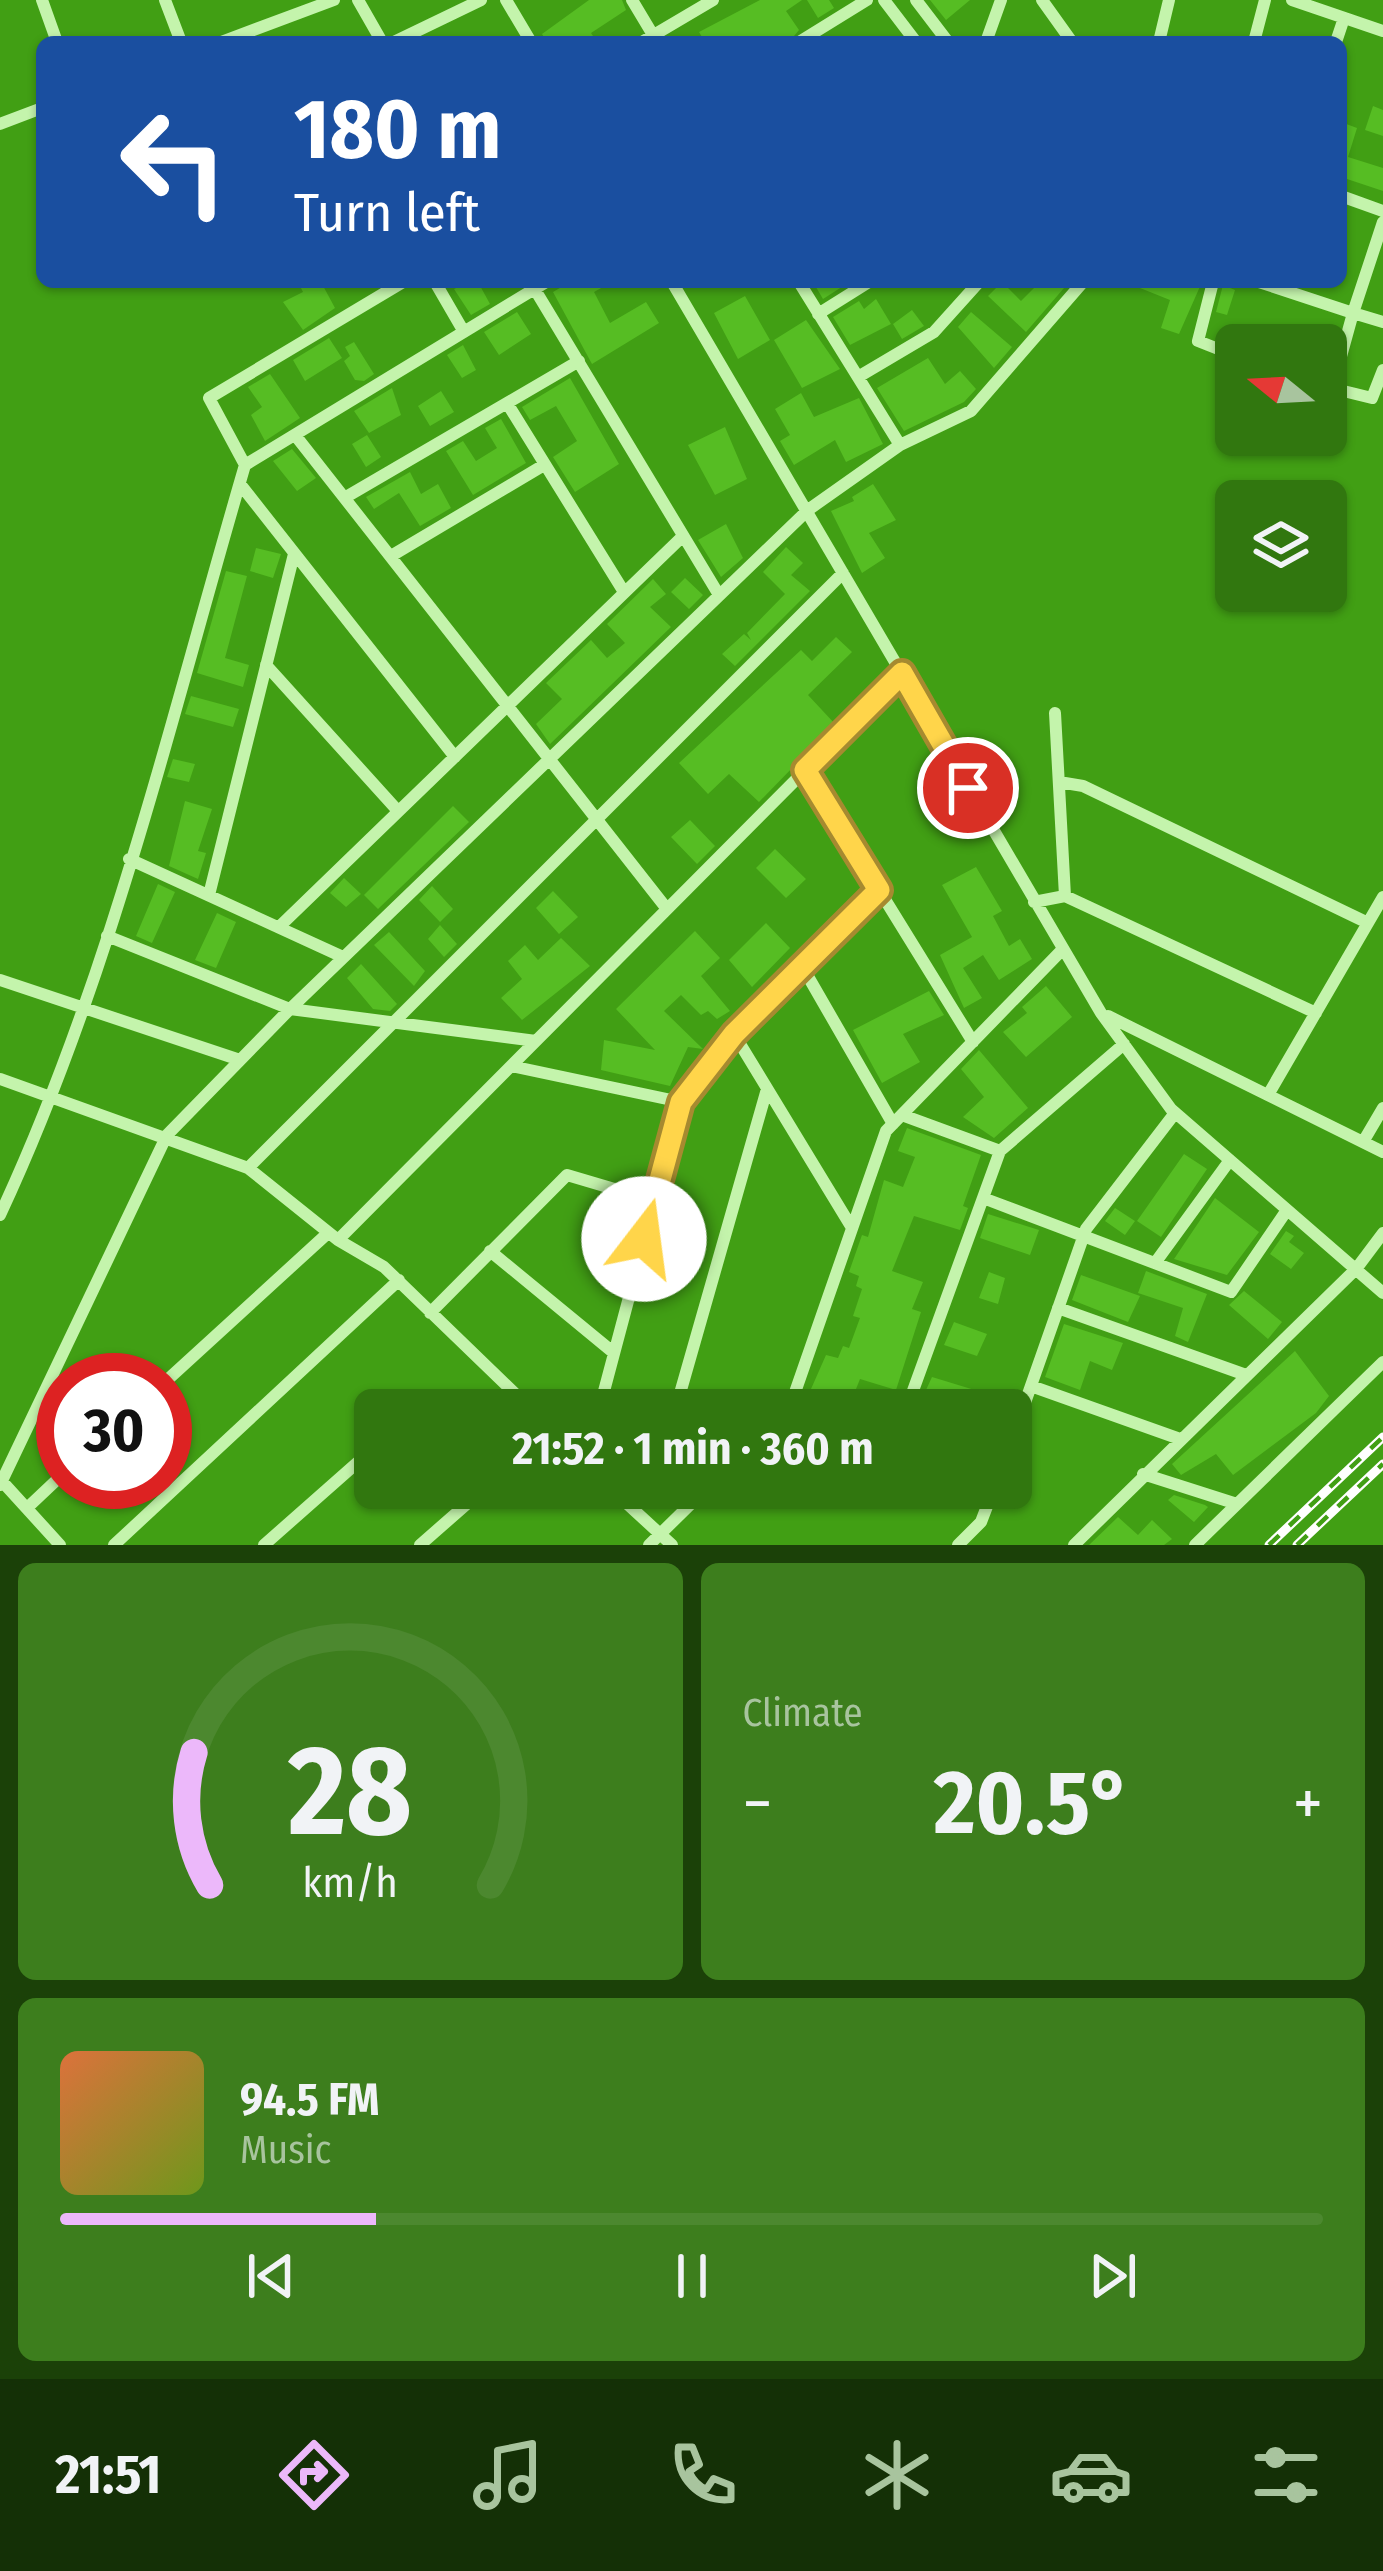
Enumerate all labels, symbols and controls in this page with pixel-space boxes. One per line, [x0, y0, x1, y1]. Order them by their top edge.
text: 180 m [294, 79, 501, 180]
icon: left [96, 84, 252, 240]
text: Turn left [294, 181, 480, 245]
north arrow [1215, 324, 1347, 456]
map controls [1215, 324, 1347, 612]
button: layers [1215, 480, 1347, 612]
pin [917, 737, 1019, 839]
icon: arrive [935, 755, 1001, 821]
position arrow [581, 1176, 707, 1302]
speed limit sign: 30 [36, 1353, 192, 1509]
text: 21:52 · 1 min · 360 m [512, 1422, 874, 1476]
text: Climate [743, 1690, 863, 1736]
text: 28 [287, 1717, 412, 1867]
text: 20.5° [934, 1749, 1131, 1857]
text: − [743, 1764, 772, 1843]
text: + [1293, 1764, 1323, 1843]
text: km/h [302, 1856, 398, 1907]
text: 94.5 FM [240, 2073, 379, 2127]
text: Music [240, 2127, 331, 2173]
icon: previous [238, 2243, 304, 2309]
icon: pause [659, 2243, 725, 2309]
icon: next [1080, 2243, 1146, 2309]
icon: directions [272, 2433, 356, 2517]
icon: music [466, 2433, 550, 2517]
icon: phone [661, 2433, 745, 2517]
icon: climate [855, 2433, 939, 2517]
icon: car [1049, 2433, 1133, 2517]
icon: filters [1244, 2433, 1328, 2517]
text: 21:51 [55, 2443, 161, 2507]

